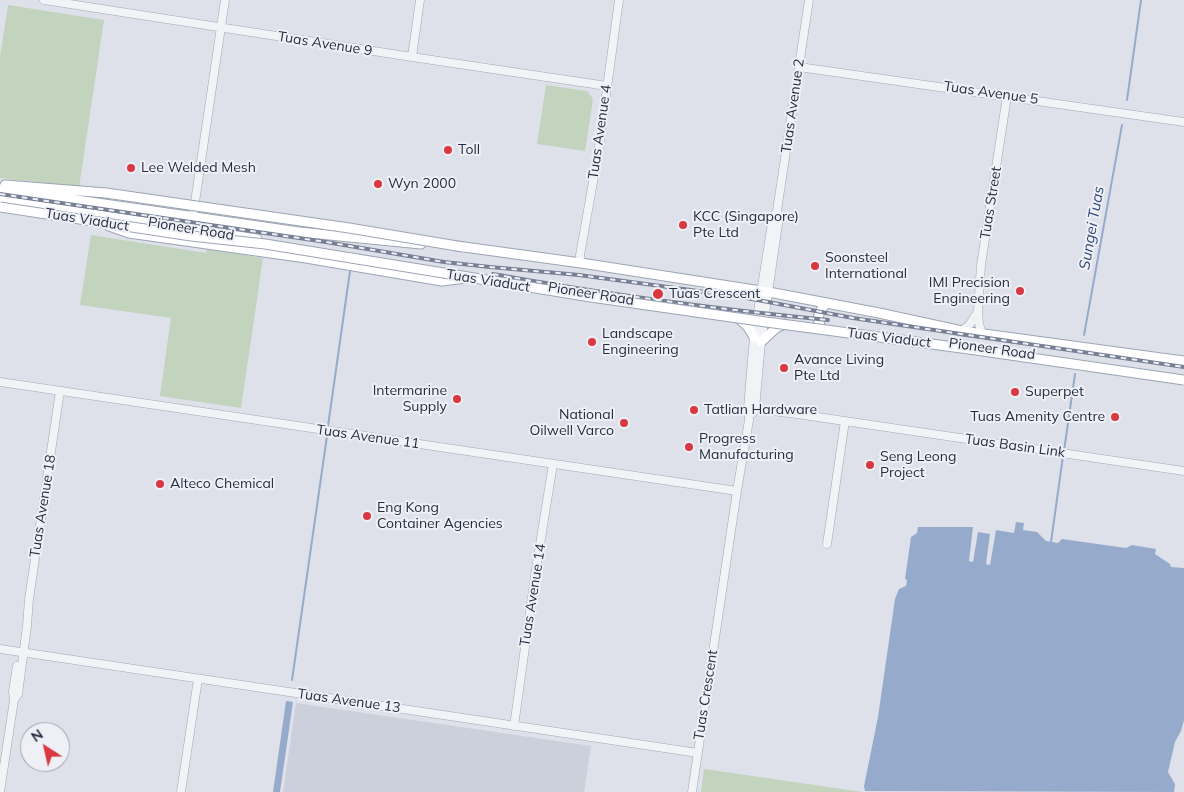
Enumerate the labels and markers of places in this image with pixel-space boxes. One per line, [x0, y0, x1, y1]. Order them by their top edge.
place label: Toll [458, 142, 480, 158]
marker: Toll [442, 144, 454, 156]
place label: Lee Welded Mesh [141, 160, 256, 176]
marker: Lee Welded Mesh [125, 162, 137, 174]
place label: Wyn 2000 [388, 176, 456, 192]
marker: Wyn 2000 [372, 178, 384, 190]
place label: KCC (Singapore) Pte Ltd [693, 209, 799, 242]
marker: KCC (Singapore) Pte Ltd [677, 219, 689, 231]
place label: Soonsteel International [825, 250, 907, 282]
marker: Soonsteel International [809, 260, 821, 272]
place label: IMI Precision Engineering [929, 275, 1010, 308]
marker: IMI Precision Engineering [1014, 285, 1026, 297]
place label: Tuas Crescent [669, 286, 760, 302]
marker: Tuas Crescent [651, 287, 665, 301]
place label: Landscape Engineering [602, 326, 679, 358]
marker: Landscape Engineering [586, 336, 598, 348]
place label: Avance Living Pte Ltd [794, 352, 884, 384]
marker: Avance Living Pte Ltd [778, 362, 790, 374]
place label: Intermarine Supply [373, 383, 447, 416]
place label: Superpet [1025, 384, 1084, 400]
marker: Superpet [1009, 386, 1021, 398]
marker: Intermarine Supply [451, 393, 463, 405]
place label: Tatlian Hardware [704, 402, 817, 418]
marker: Tatlian Hardware [688, 404, 700, 416]
place label: National Oilwell Varco [529, 407, 614, 440]
place label: Tuas Amenity Centre [970, 409, 1105, 425]
marker: Tuas Amenity Centre [1109, 411, 1121, 423]
marker: National Oilwell Varco [618, 417, 630, 429]
place label: Progress Manufacturing [699, 431, 794, 464]
marker: Progress Manufacturing [683, 441, 695, 453]
place label: Seng Leong Project [880, 449, 956, 482]
marker: Seng Leong Project [864, 459, 876, 471]
place label: Alteco Chemical [170, 476, 274, 492]
marker: Alteco Chemical [154, 478, 166, 490]
place label: Eng Kong Container Agencies [377, 500, 503, 532]
marker: Eng Kong Container Agencies [361, 510, 373, 522]

